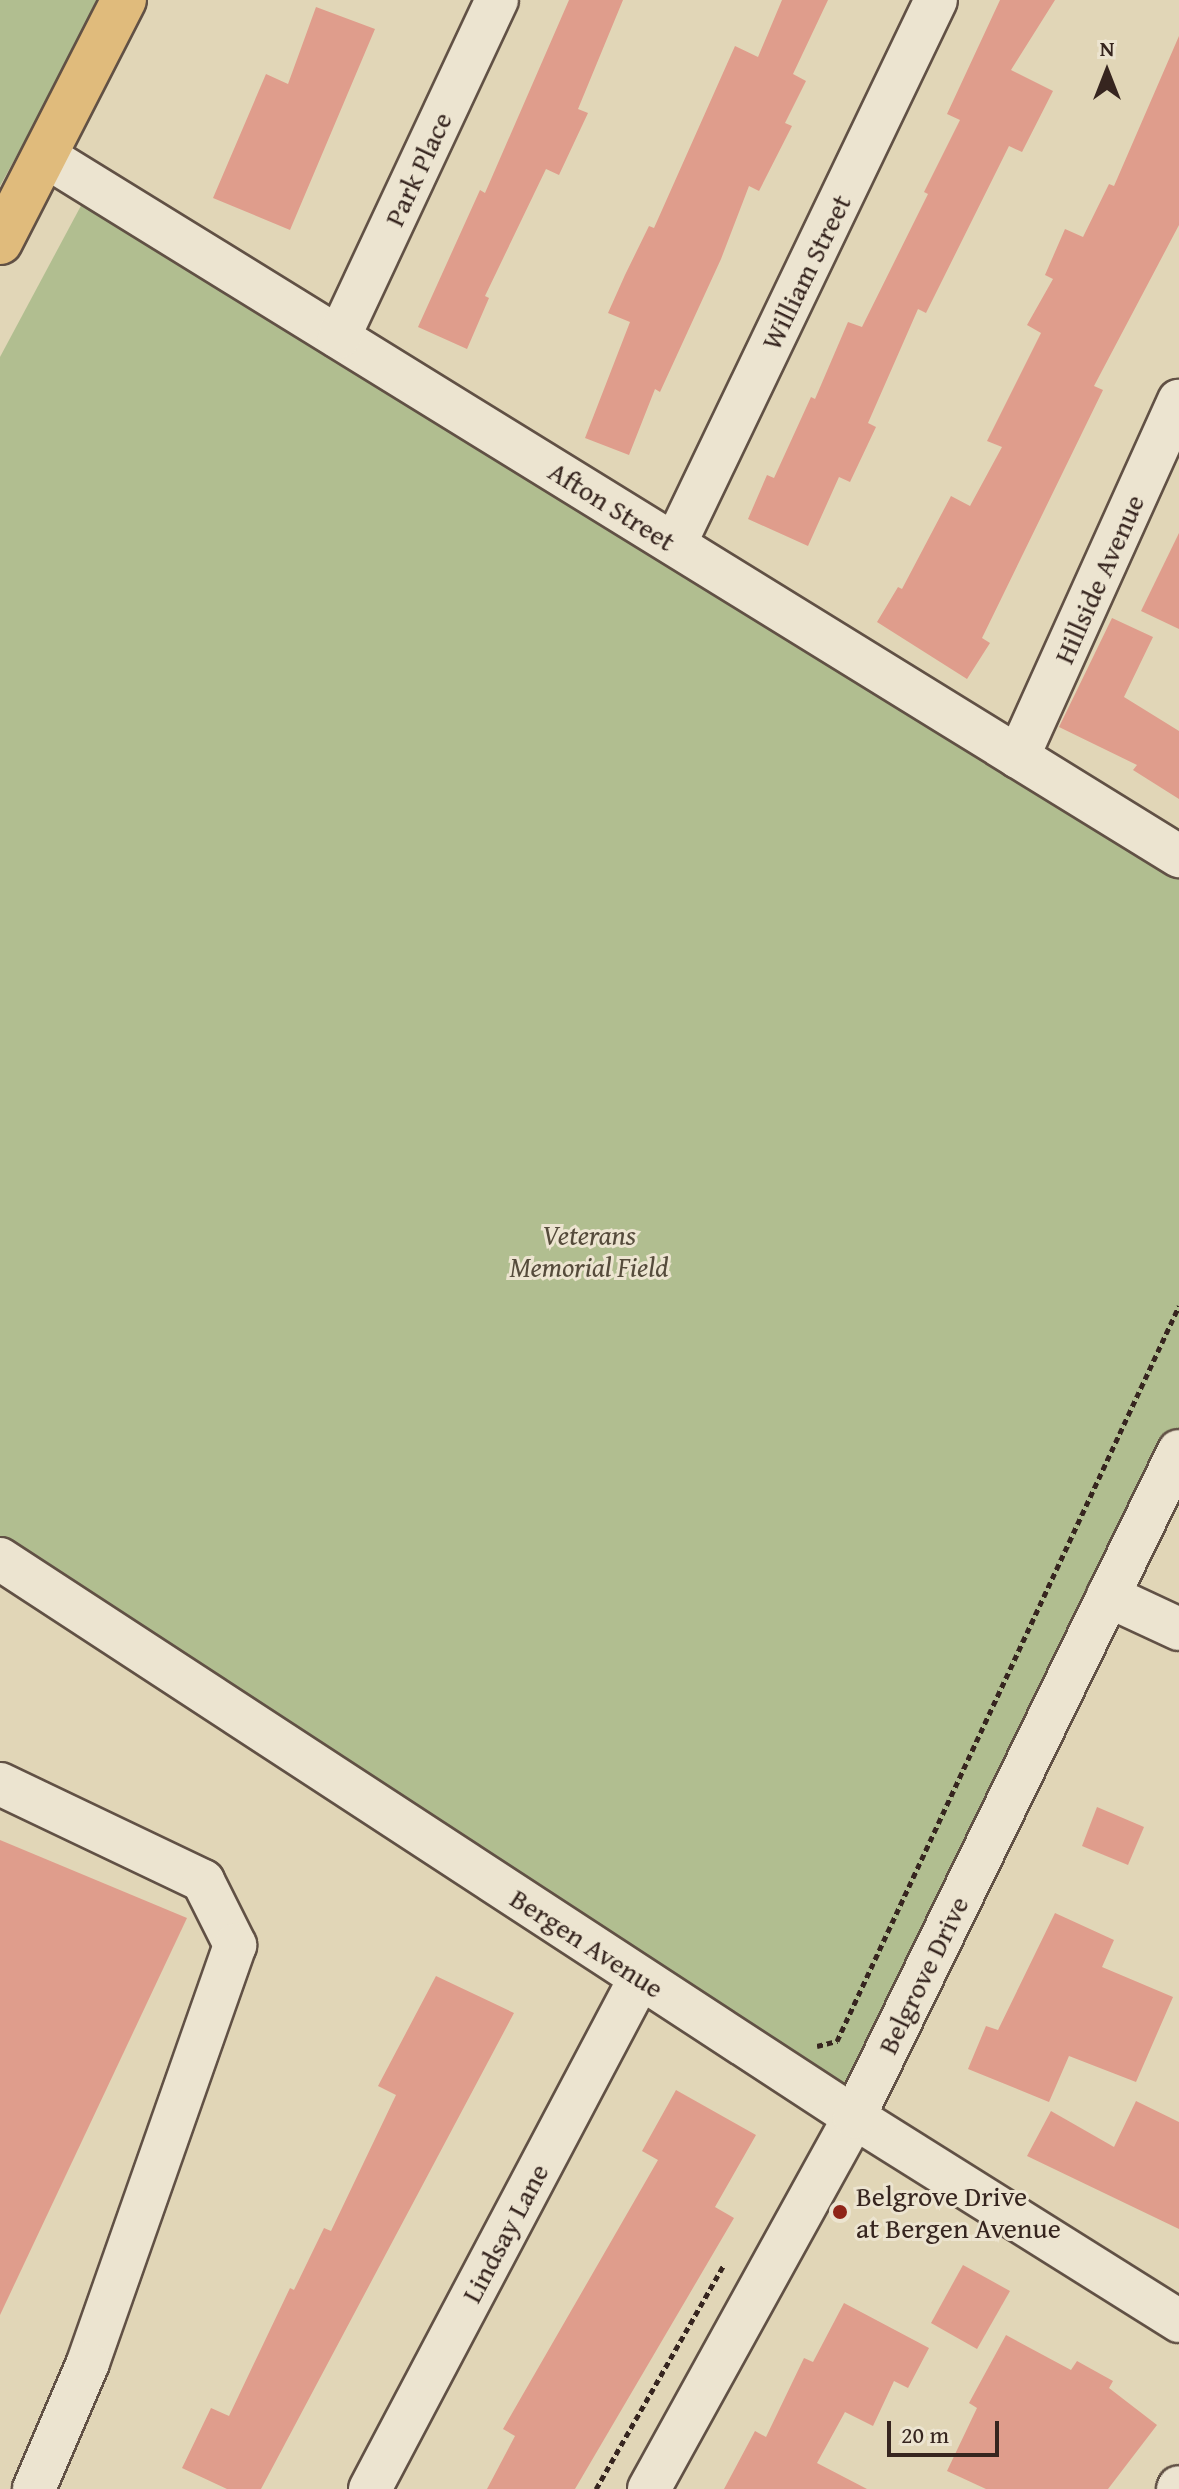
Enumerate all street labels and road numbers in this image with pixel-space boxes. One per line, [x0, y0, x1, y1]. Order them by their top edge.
street label: Park Place [377, 107, 459, 231]
street label: William Street [754, 189, 858, 355]
street label: Afton Street [543, 454, 681, 558]
street label: Hillside Avenue [1047, 489, 1151, 669]
street label: Bergen Avenue [504, 1881, 670, 2005]
street label: Belgrove Drive [870, 1891, 976, 2059]
street label: Lindsay Lane [454, 2158, 556, 2308]

